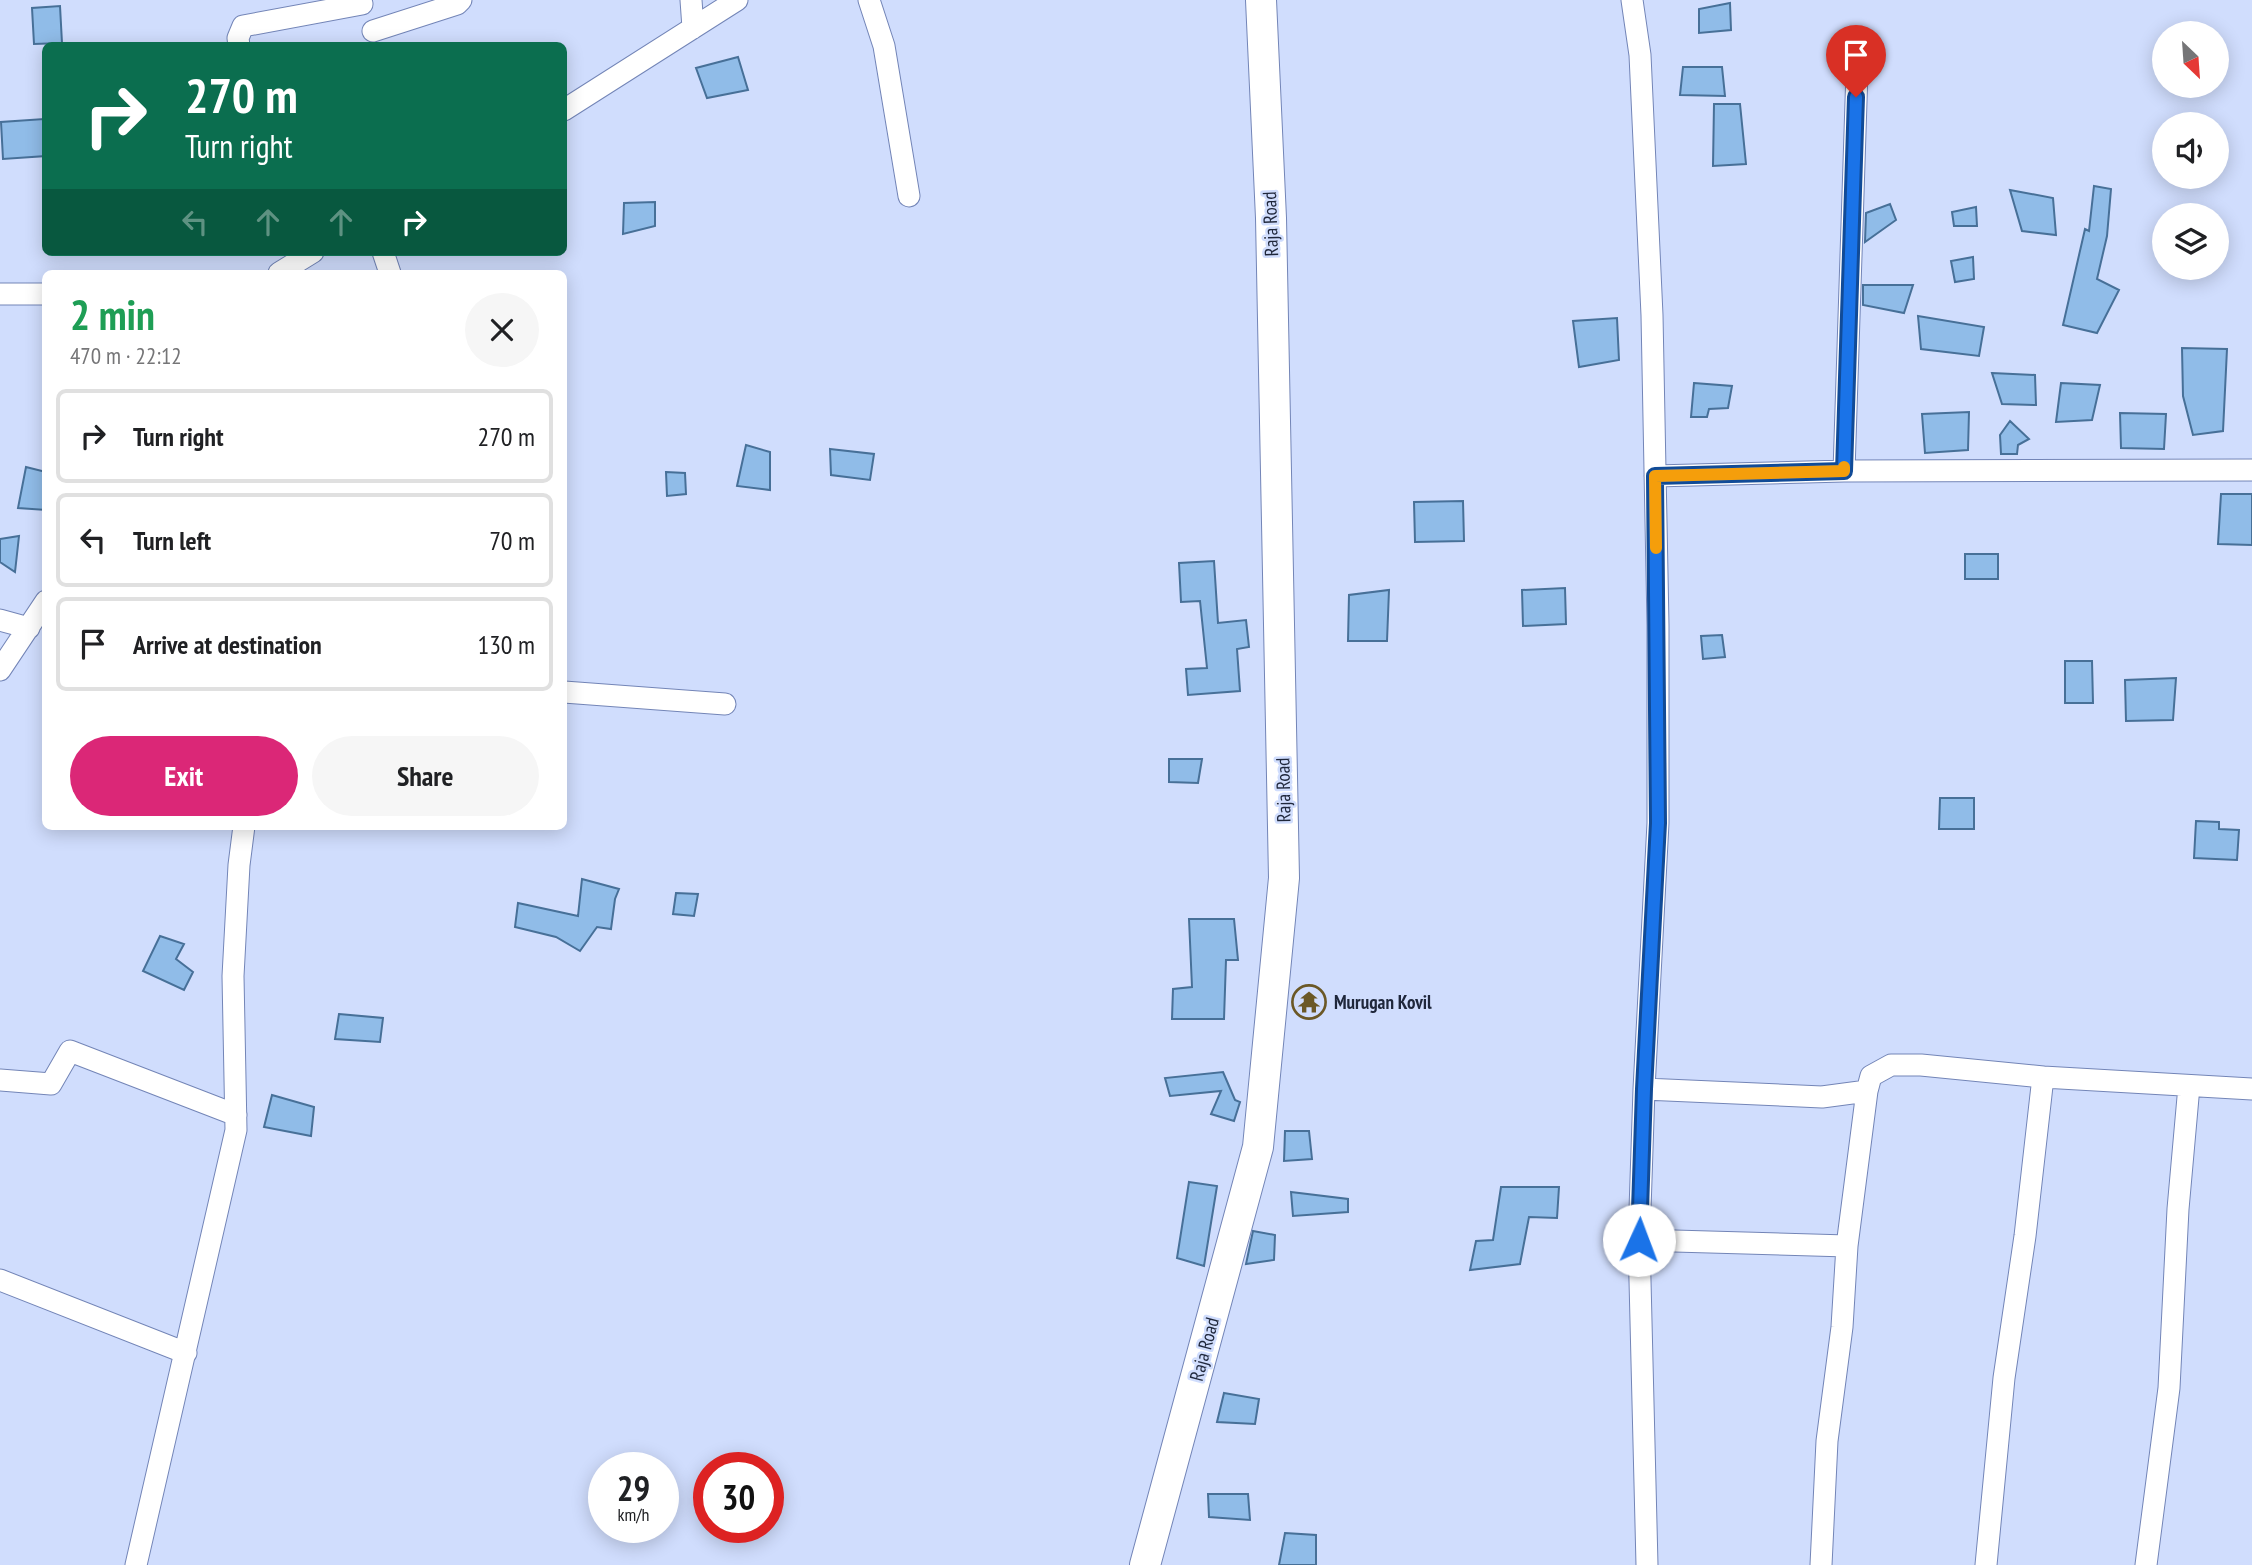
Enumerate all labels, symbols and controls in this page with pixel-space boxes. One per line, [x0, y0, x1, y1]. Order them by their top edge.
north arrow [2152, 21, 2230, 98]
map controls [2152, 21, 2229, 280]
pin [1826, 25, 1886, 97]
icon: arrive [1837, 36, 1875, 74]
text: 270 m [185, 63, 298, 127]
icon: right [70, 70, 161, 161]
button: sound [2152, 112, 2229, 189]
text: Turn right [185, 125, 293, 167]
street label: Raja Road [1257, 191, 1283, 257]
icon: left [176, 203, 214, 241]
icon: ahead [249, 203, 287, 241]
icon: ahead [322, 203, 360, 241]
icon: right [395, 203, 433, 241]
button: layers [2152, 203, 2229, 280]
text: 2 min [70, 287, 155, 342]
button: close [465, 293, 539, 367]
text: 470 m · 22:12 [70, 341, 182, 370]
icon: right [74, 417, 112, 455]
text: Turn right [133, 420, 224, 453]
text: 270 m [477, 420, 535, 453]
icon: left [74, 521, 112, 559]
text: Turn left [133, 524, 211, 557]
text: 70 m [489, 524, 535, 557]
icon: arrive [74, 625, 112, 663]
text: Arrive at destination [133, 628, 322, 661]
text: 130 m [477, 628, 535, 661]
button: Exit [70, 736, 298, 816]
button: Share [312, 736, 539, 816]
street label: Raja Road [1270, 757, 1296, 823]
temple icon: Murugan Kovil [1290, 983, 1328, 1021]
place label: Murugan Kovil [1334, 990, 1432, 1014]
position arrow [1602, 1203, 1676, 1277]
street label: Raja Road [1184, 1315, 1224, 1383]
speed limit sign: 30 [693, 1452, 784, 1543]
text: 29 [617, 1465, 650, 1511]
text: km/h [618, 1503, 649, 1526]

